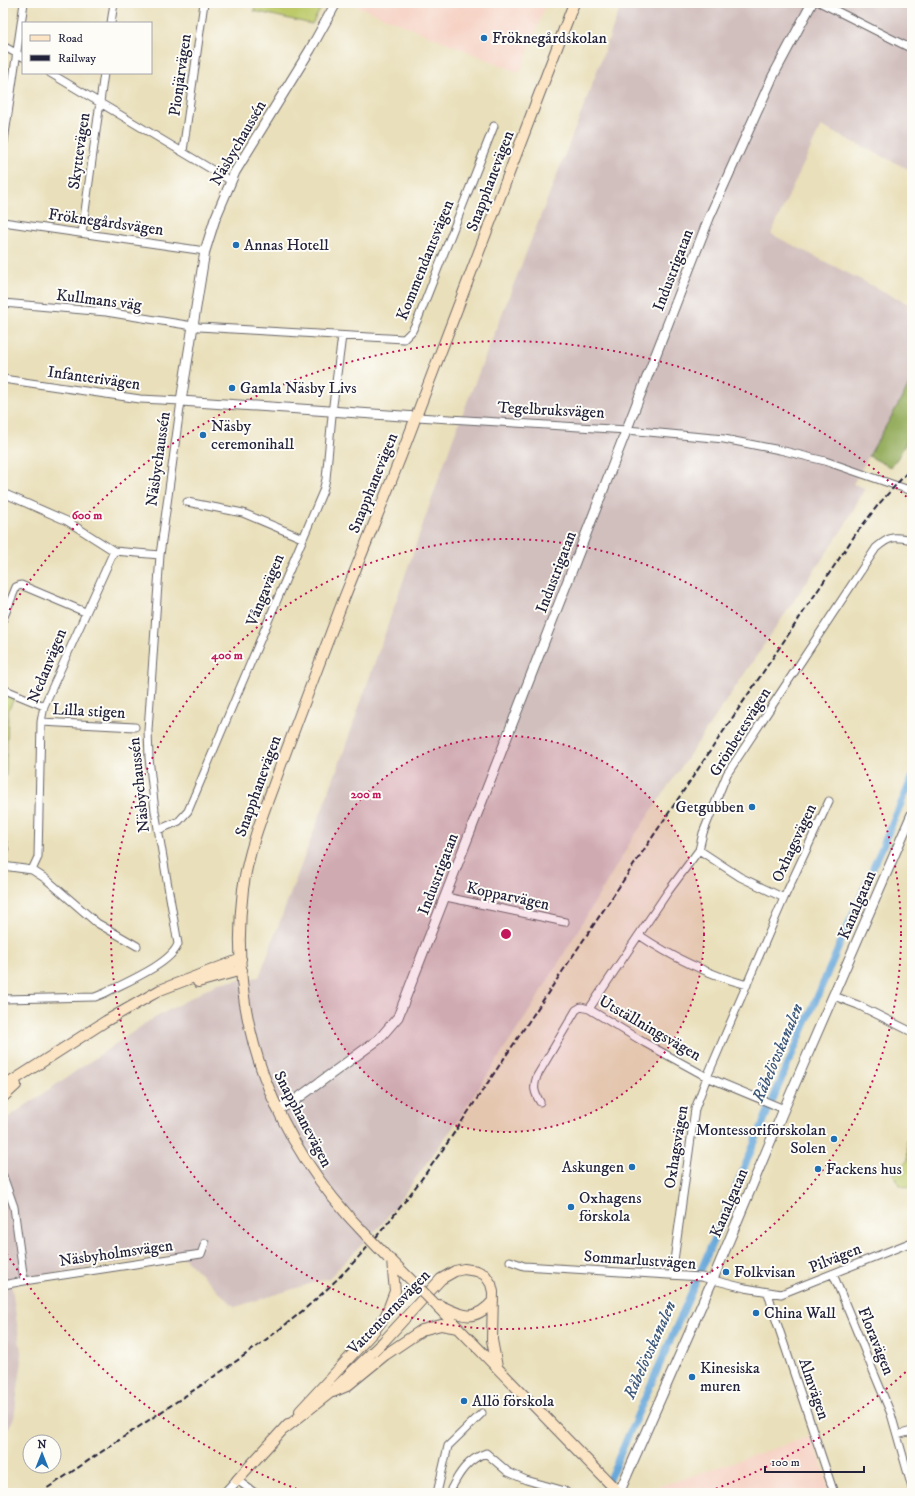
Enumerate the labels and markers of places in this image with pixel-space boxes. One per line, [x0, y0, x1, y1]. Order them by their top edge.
place label: Fröknegårdskolan [492, 28, 607, 48]
marker: Fröknegårdskolan [479, 33, 489, 43]
place label: Annas Hotell [244, 235, 329, 255]
marker: Annas Hotell [231, 240, 241, 250]
place label: Gamla Näsby Livs [240, 378, 357, 398]
marker: Gamla Näsby Livs [227, 383, 237, 393]
place label: Näsby ceremonihall [211, 416, 294, 454]
marker: Näsby ceremonihall [198, 430, 208, 440]
place label: Getgubben [676, 797, 745, 817]
marker: Getgubben [747, 802, 757, 812]
centre of rings [499, 927, 513, 941]
place label: Montessoriförskolan Solen [696, 1120, 827, 1158]
marker: Montessoriförskolan Solen [829, 1134, 839, 1144]
place label: Askungen [562, 1157, 625, 1177]
place label: Fackens hus [826, 1159, 902, 1179]
marker: Askungen [627, 1162, 637, 1172]
marker: Fackens hus [813, 1164, 823, 1174]
place label: Oxhagens förskola [579, 1188, 642, 1226]
marker: Oxhagens förskola [566, 1202, 576, 1212]
place label: Folkvisan [734, 1262, 796, 1282]
marker: Folkvisan [721, 1267, 731, 1277]
place label: China Wall [764, 1303, 836, 1323]
marker: China Wall [751, 1308, 761, 1318]
place label: Kinesiska muren [700, 1358, 760, 1396]
marker: Kinesiska muren [687, 1372, 697, 1382]
place label: Allö förskola [472, 1391, 554, 1411]
marker: Allö förskola [459, 1396, 469, 1406]

